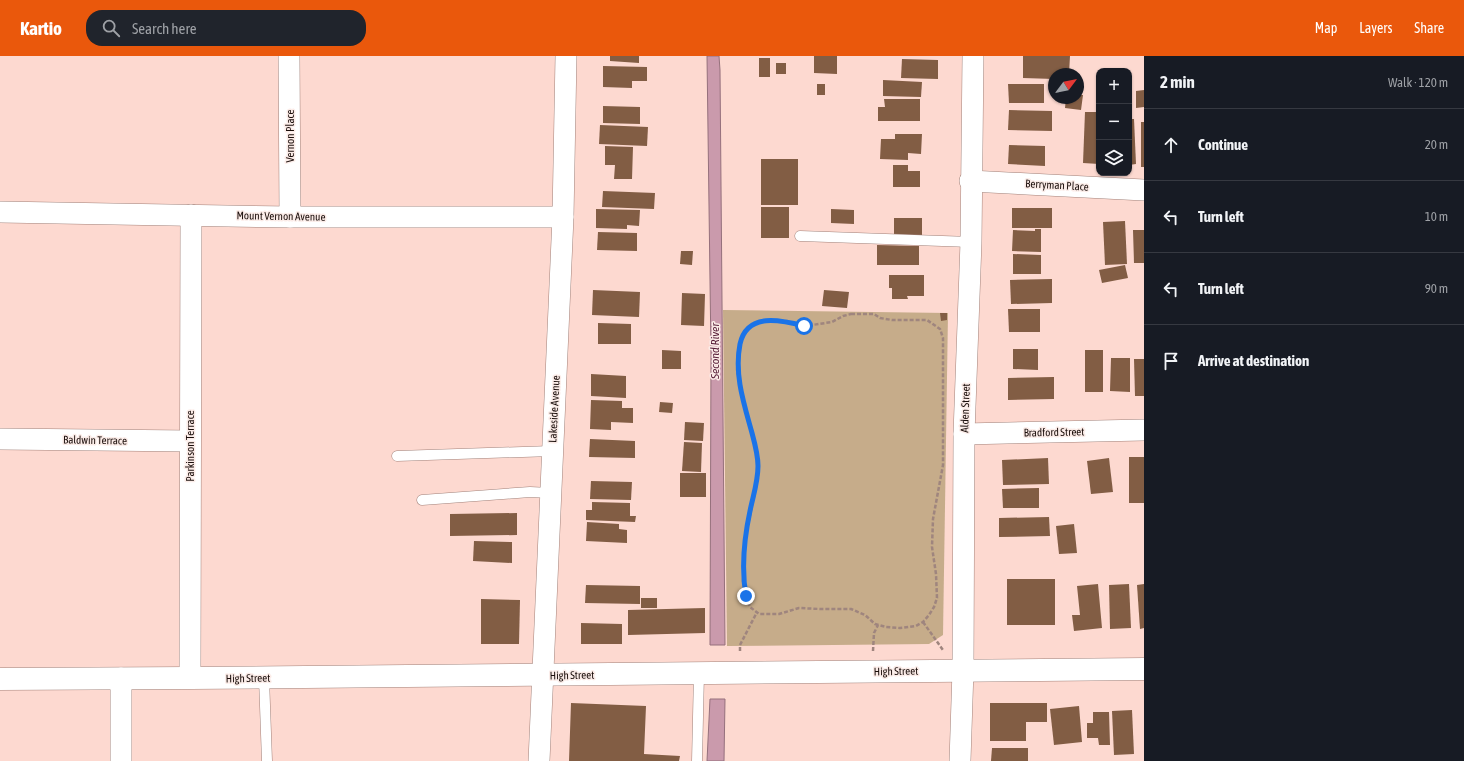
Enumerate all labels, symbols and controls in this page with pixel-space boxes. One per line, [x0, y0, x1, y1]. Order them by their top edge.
search box [86, 10, 366, 46]
text: Kartio [20, 17, 62, 39]
icon: search [100, 17, 122, 39]
text: Search here [132, 20, 197, 37]
text: Map [1315, 20, 1337, 36]
text: Layers [1359, 20, 1392, 36]
text: Share [1414, 20, 1444, 36]
north arrow [1048, 68, 1084, 104]
map controls [1096, 68, 1132, 176]
button: + [1096, 68, 1132, 104]
text: 2 min [1160, 72, 1195, 92]
text: Walk · 120 m [1388, 75, 1448, 90]
button: − [1096, 104, 1132, 140]
street label: Vernon Place [284, 109, 296, 163]
icon: ahead [1160, 134, 1182, 156]
text: Continue [1198, 136, 1248, 153]
text: 20 m [1425, 137, 1448, 152]
button: layers [1096, 140, 1132, 176]
street label: Berryman Place [1025, 177, 1089, 193]
icon: left [1160, 206, 1182, 228]
text: Turn left [1198, 208, 1244, 225]
street label: Mount Vernon Avenue [236, 209, 326, 223]
text: 10 m [1425, 209, 1448, 224]
icon: left [1160, 278, 1182, 300]
text: Turn left [1198, 280, 1244, 297]
text: 90 m [1425, 281, 1448, 296]
route start [795, 317, 813, 335]
water label: Second River [708, 323, 722, 380]
icon: arrive [1160, 350, 1182, 372]
text: Arrive at destination [1198, 352, 1309, 369]
street label: Lakeside Avenue [546, 375, 562, 443]
street label: Alden Street [958, 383, 972, 433]
street label: Parkinson Terrace [184, 410, 196, 482]
street label: Bradford Street [1023, 425, 1085, 439]
street label: Baldwin Terrace [63, 433, 127, 447]
route end [737, 587, 755, 605]
street label: High Street [874, 665, 918, 677]
street label: High Street [550, 669, 594, 681]
street label: High Street [226, 672, 270, 684]

